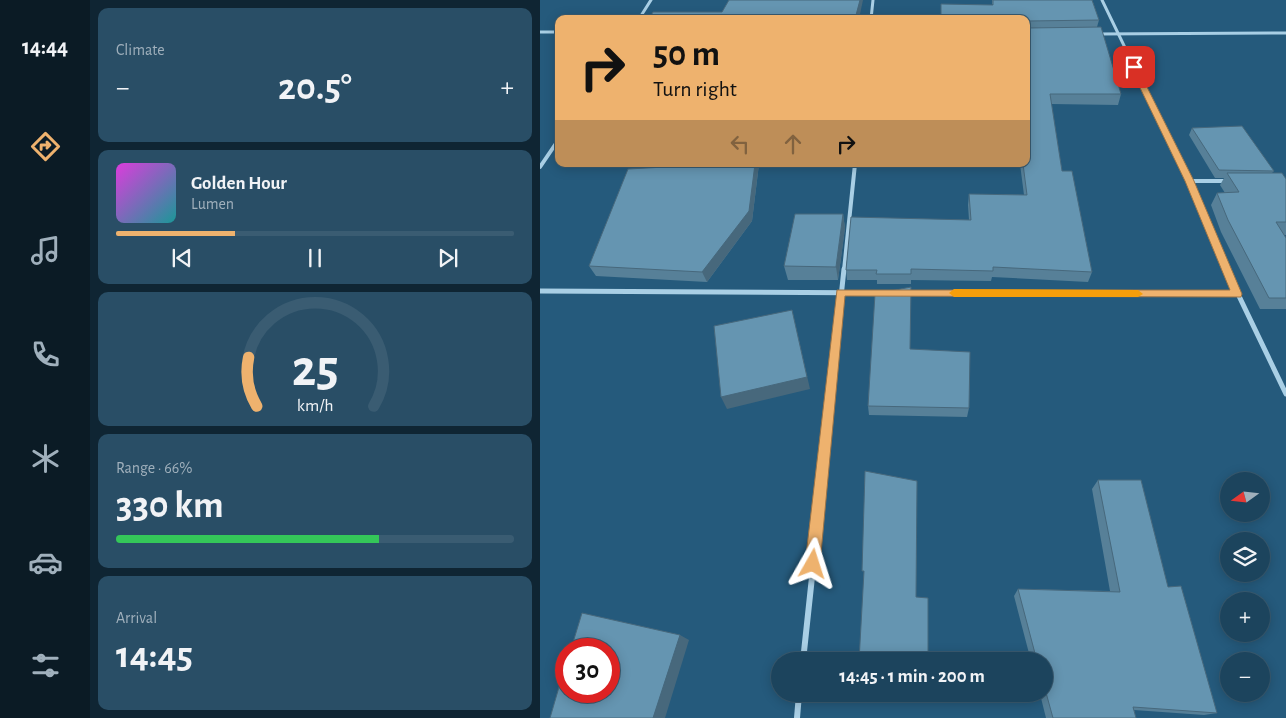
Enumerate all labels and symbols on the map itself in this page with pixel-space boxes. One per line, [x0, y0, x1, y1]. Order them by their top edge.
pin [1113, 46, 1155, 88]
north arrow [1220, 472, 1270, 522]
position arrow [786, 537, 838, 589]
speed limit sign: 30 [555, 638, 620, 703]

